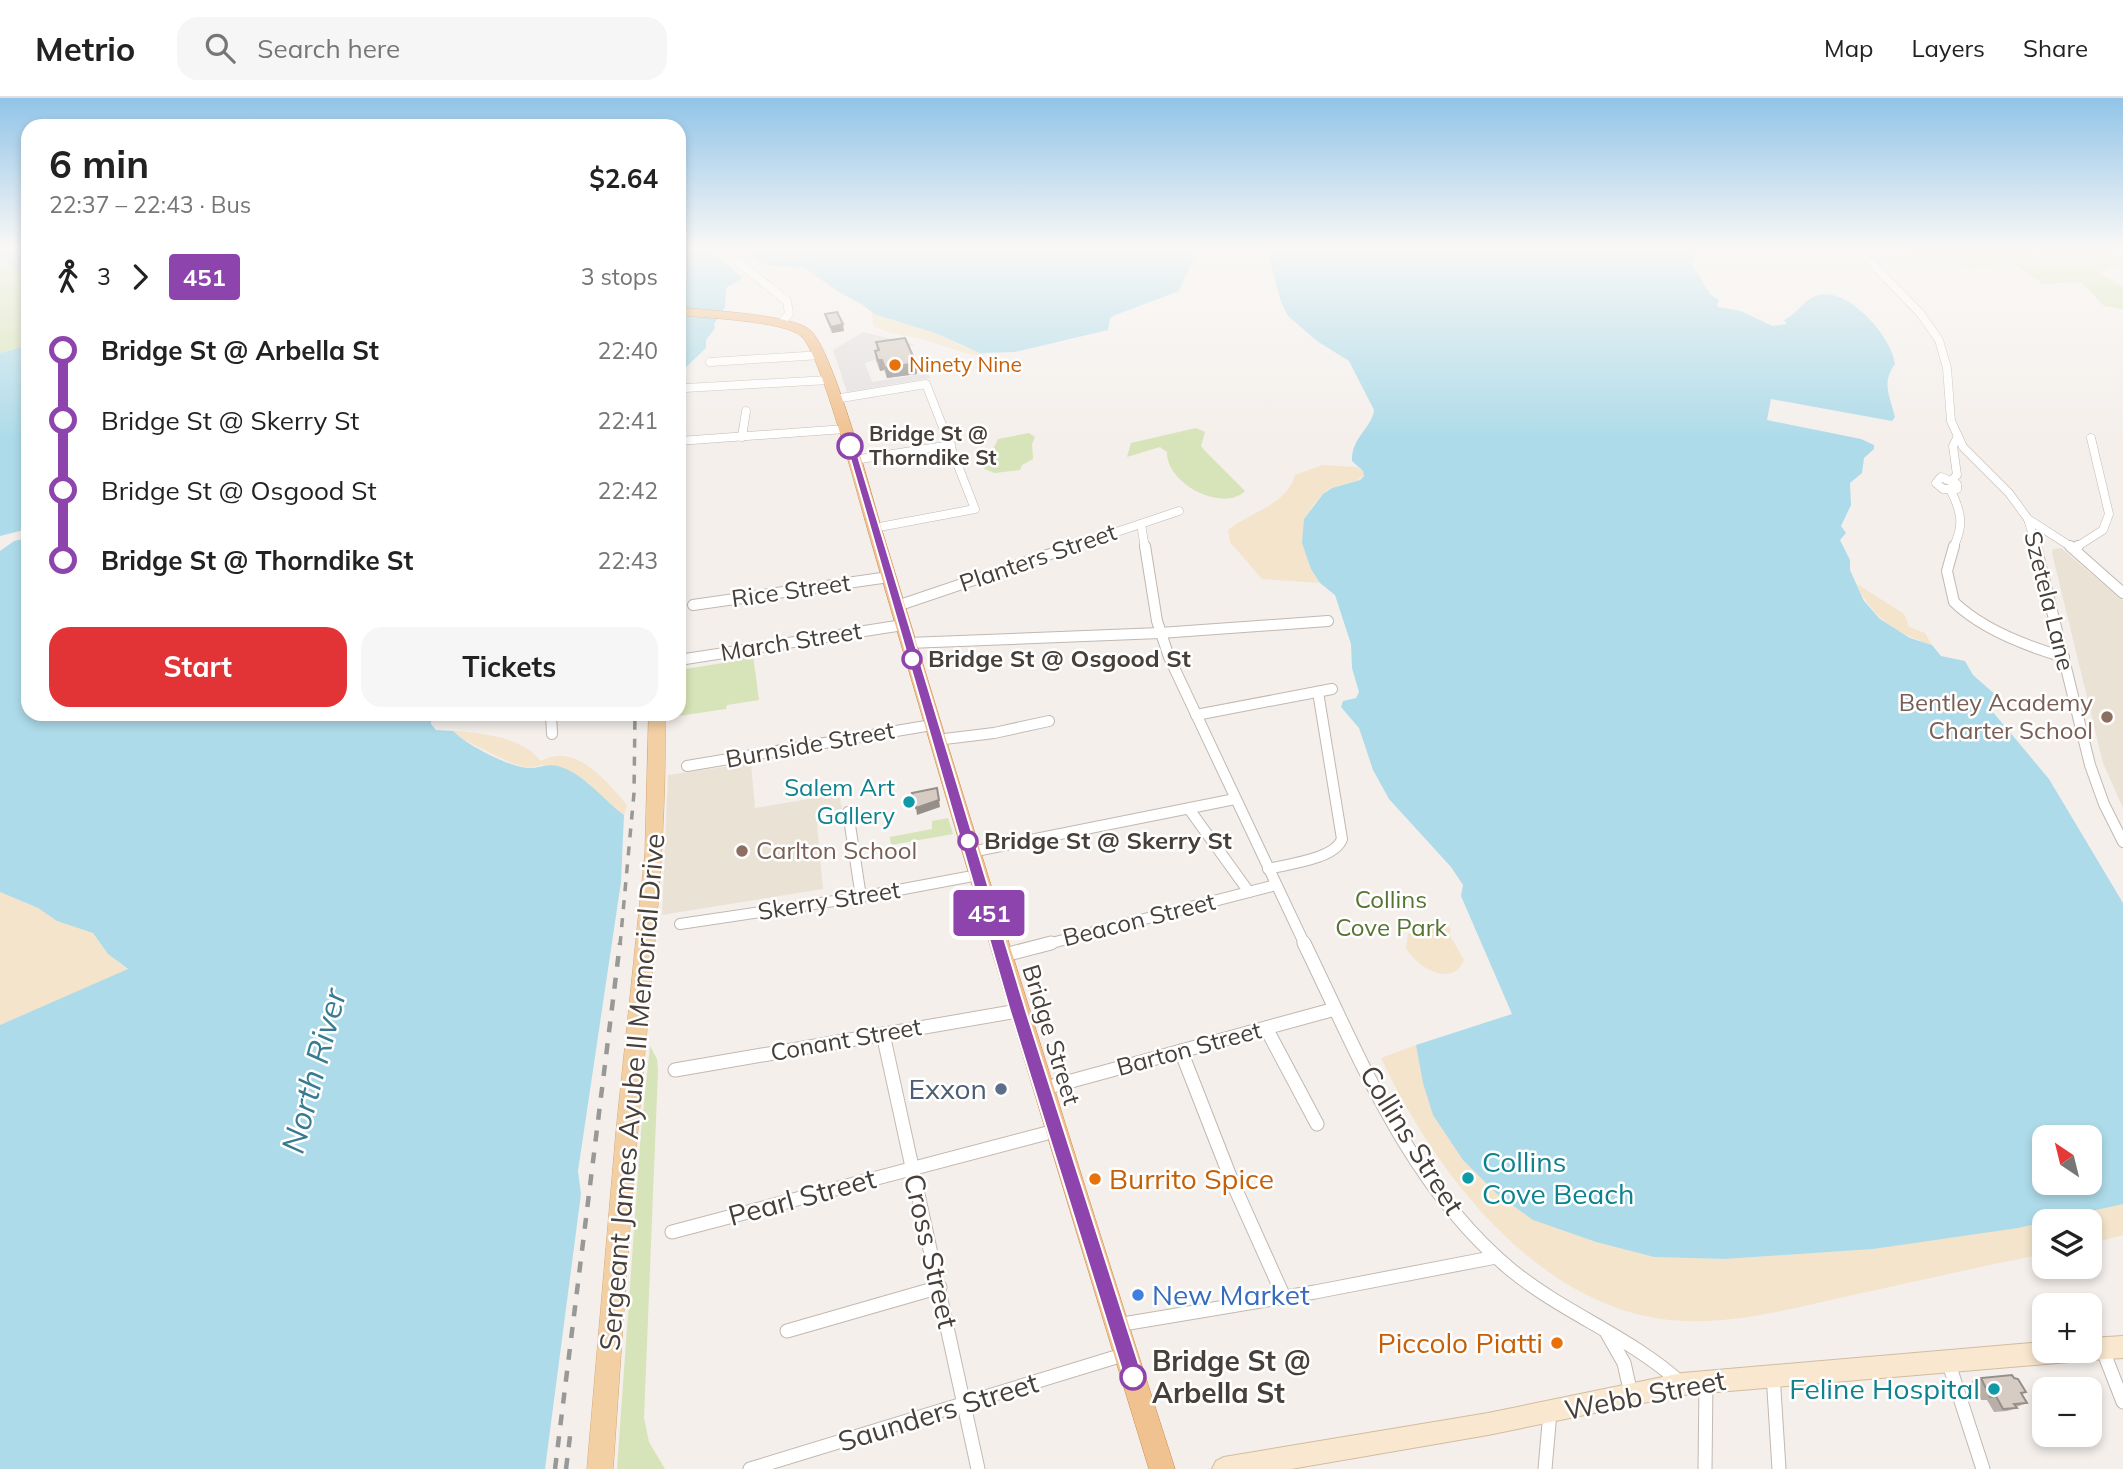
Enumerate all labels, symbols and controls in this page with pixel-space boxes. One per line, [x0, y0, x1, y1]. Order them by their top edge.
search box [177, 17, 667, 80]
text: Metrio [35, 28, 135, 69]
icon: search [201, 29, 239, 67]
text: Search here [257, 32, 400, 65]
text: Map [1824, 33, 1873, 63]
text: Layers [1911, 33, 1985, 63]
text: Share [2023, 33, 2088, 63]
text: 6 min [49, 140, 149, 188]
text: $2.64 [589, 162, 658, 195]
text: 22:37 – 22:43 · Bus [49, 190, 251, 219]
icon: walk [49, 258, 87, 296]
icon: forward [121, 258, 159, 296]
text: 3 [97, 262, 111, 291]
text: 451 [183, 262, 226, 292]
text: 3 stops [581, 262, 658, 291]
text: Bridge St @ Arbella St [101, 334, 379, 367]
text: 22:40 [598, 336, 658, 365]
place label: Ninety Nine [909, 351, 1022, 377]
marker: Ninety Nine [887, 357, 903, 373]
text: Bridge St @ Skerry St [101, 404, 359, 437]
text: 22:41 [598, 406, 658, 435]
place label: Bridge St @ Thorndike St [869, 420, 997, 470]
marker: Bridge St @ Thorndike St [837, 433, 863, 459]
text: Bridge St @ Osgood St [101, 474, 377, 507]
text: 22:42 [598, 476, 658, 505]
street label: Planters Street [955, 516, 1120, 598]
street label: Szetela Lane [2018, 528, 2082, 674]
text: Bridge St @ Thorndike St [101, 544, 413, 577]
text: 22:43 [598, 546, 658, 575]
street label: Rice Street [730, 567, 852, 613]
street label: March Street [718, 615, 863, 667]
button: Start [49, 627, 347, 707]
button: Tickets [361, 627, 658, 707]
place label: Bridge St @ Osgood St [928, 643, 1191, 673]
marker: Bridge St @ Osgood St [902, 649, 922, 669]
place label: Bentley Academy Charter School [1899, 687, 2093, 745]
marker: Bentley Academy Charter School [2099, 709, 2115, 725]
street label: Burnside Street [723, 714, 896, 774]
place label: Salem Art Gallery [784, 772, 895, 830]
marker: Salem Art Gallery [901, 794, 917, 810]
place label: Bridge St @ Skerry St [984, 825, 1232, 855]
marker: Bridge St @ Skerry St [958, 831, 978, 851]
street label: Sergeant James Ayube II Memorial Drive [591, 832, 672, 1352]
place label: Carlton School [756, 835, 917, 865]
marker: Carlton School [734, 843, 750, 859]
street label: Skerry Street [756, 874, 902, 926]
park label: Collins Cove Park [1335, 884, 1447, 942]
street label: Beacon Street [1060, 886, 1218, 952]
line badge: 451 [949, 890, 1029, 936]
text: 451 [967, 898, 1011, 928]
street label: Bridge Street [1016, 961, 1088, 1109]
water label: North River [272, 983, 355, 1157]
street label: Conant Street [768, 1011, 924, 1067]
street label: Barton Street [1113, 1014, 1264, 1082]
street label: Collins Street [1353, 1059, 1472, 1221]
place label: Exxon [908, 1071, 987, 1106]
marker: Exxon [993, 1081, 1009, 1097]
north arrow [2032, 1125, 2102, 1195]
map controls [2032, 1125, 2102, 1447]
place label: Collins Cove Beach [1482, 1144, 1635, 1211]
street label: Pearl Street [724, 1160, 880, 1233]
place label: Burrito Spice [1109, 1161, 1274, 1196]
street label: Cross Street [897, 1170, 966, 1332]
marker: Collins Cove Beach [1460, 1170, 1476, 1186]
marker: Burrito Spice [1087, 1171, 1103, 1187]
button: layers [2032, 1209, 2102, 1279]
place label: New Market [1152, 1277, 1310, 1312]
marker: New Market [1130, 1287, 1146, 1303]
button: + [2032, 1293, 2102, 1363]
place label: Piccolo Piatti [1377, 1325, 1543, 1360]
marker: Piccolo Piatti [1549, 1335, 1565, 1351]
place label: Bridge St @ Arbella St [1152, 1343, 1311, 1410]
street label: Webb Street [1562, 1362, 1728, 1427]
street label: Saunders Street [834, 1364, 1042, 1459]
marker: Bridge St @ Arbella St [1120, 1364, 1146, 1390]
place label: Feline Hospital [1789, 1371, 1980, 1406]
button: − [2032, 1377, 2102, 1447]
marker: Feline Hospital [1986, 1381, 2002, 1397]

